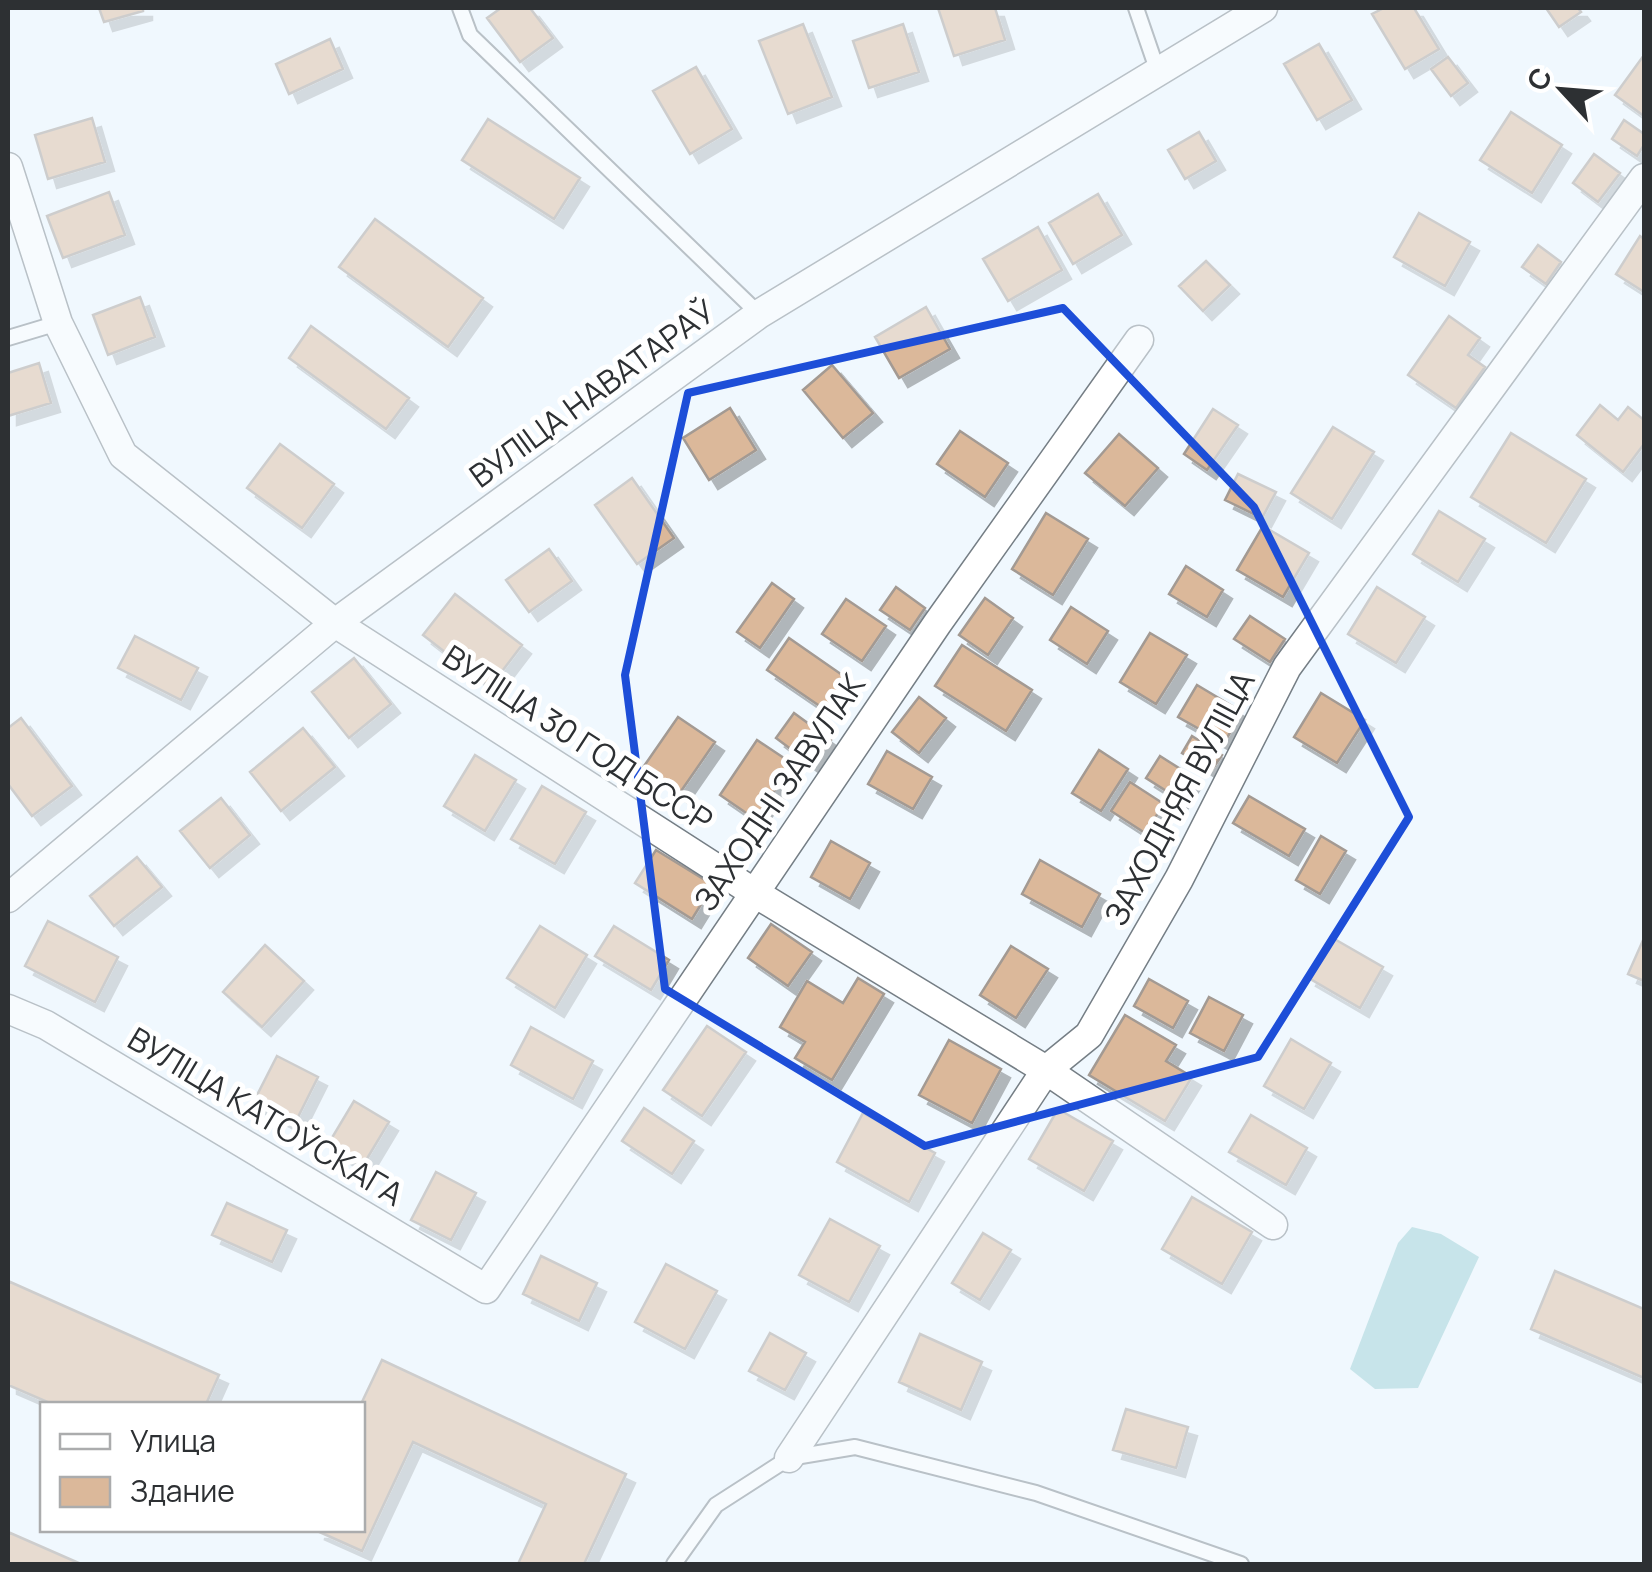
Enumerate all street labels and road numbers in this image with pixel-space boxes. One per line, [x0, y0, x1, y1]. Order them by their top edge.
street label: ВУЛІЦА НАВАТАРАЎ [460, 289, 724, 497]
street label: ВУЛІЦА 30 ГОД БССР [435, 634, 721, 842]
street label: ЗАХОДНЯЯ ВУЛІЦА [1093, 663, 1265, 933]
street label: ЗАХОДНІ ЗАВУЛАК [683, 665, 875, 919]
street label: ВУЛІЦА КАТОЎСКАГА [120, 1016, 412, 1216]

